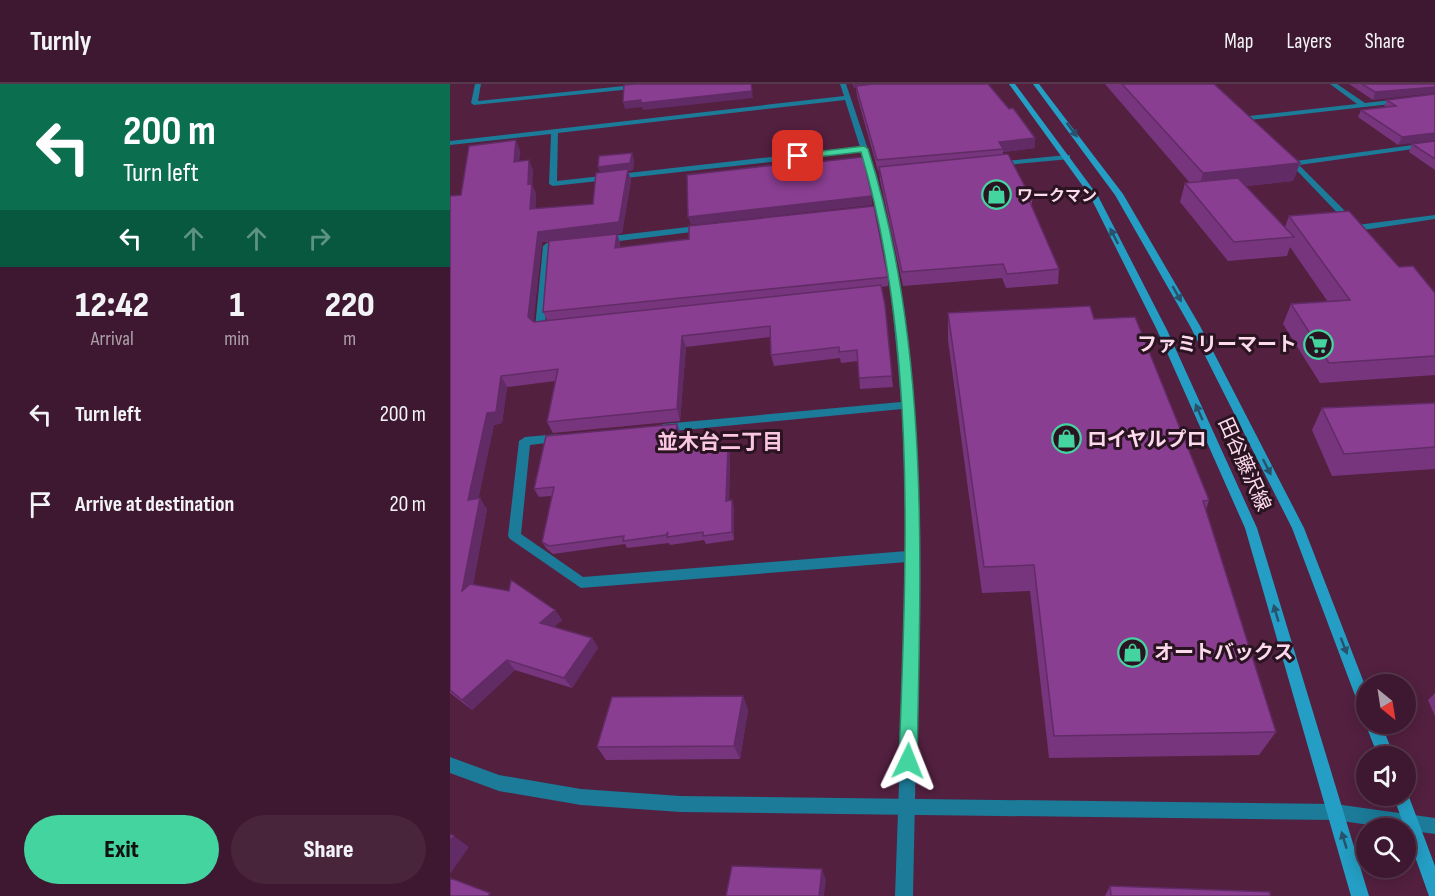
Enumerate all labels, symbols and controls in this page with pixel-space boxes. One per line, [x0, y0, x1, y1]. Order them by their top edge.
text: Turnly [30, 25, 91, 58]
text: Map [1224, 29, 1253, 54]
text: Layers [1286, 29, 1332, 54]
text: Share [1365, 29, 1405, 54]
text: 200 m [123, 106, 216, 157]
icon: left [24, 108, 102, 186]
one-way arrow [1066, 122, 1079, 138]
pin [772, 130, 823, 181]
icon: arrive [781, 139, 814, 172]
text: Turn left [123, 157, 199, 189]
shop icon: ワークマン [980, 179, 1012, 211]
place label: ワークマン [1017, 187, 1097, 206]
icon: left [114, 222, 147, 255]
icon: ahead [177, 222, 210, 255]
icon: ahead [240, 222, 273, 255]
icon: right [303, 222, 336, 255]
one-way arrow [1109, 227, 1119, 244]
text: 12:42 [75, 284, 149, 327]
text: 1 [229, 284, 244, 327]
text: 220 [325, 284, 375, 327]
one-way arrow [1172, 286, 1182, 303]
text: Arrival [91, 327, 134, 351]
text: min [224, 327, 249, 351]
text: m [343, 327, 356, 351]
supermarket icon: ファミリーマート [1302, 328, 1334, 360]
place label: ファミリーマート [1137, 333, 1297, 357]
icon: left [24, 398, 57, 431]
text: Turn left [75, 401, 141, 428]
text: 200 m [380, 401, 426, 428]
one-way arrow [1194, 403, 1203, 420]
street label: 田谷藤沢線 [1213, 414, 1275, 515]
shop icon: ロイヤルプロ [1050, 423, 1082, 455]
place label: ロイヤルプロ [1087, 428, 1206, 452]
district label: 並木台二丁目 [657, 430, 783, 455]
one-way arrow [1262, 458, 1272, 476]
icon: arrive [24, 488, 57, 521]
text: Arrive at destination [75, 491, 234, 518]
text: 20 m [390, 491, 426, 518]
one-way arrow [1271, 604, 1280, 622]
shop icon: オートバックス [1117, 636, 1149, 668]
one-way arrow [1339, 637, 1349, 655]
place label: オートバックス [1154, 641, 1293, 665]
north arrow [1356, 674, 1416, 734]
map controls [1356, 674, 1416, 878]
position arrow [876, 729, 940, 793]
button: sound [1356, 746, 1416, 806]
button: Exit [24, 815, 219, 884]
button: Share [231, 815, 426, 884]
button: search [1356, 818, 1416, 878]
one-way arrow [1339, 831, 1348, 849]

